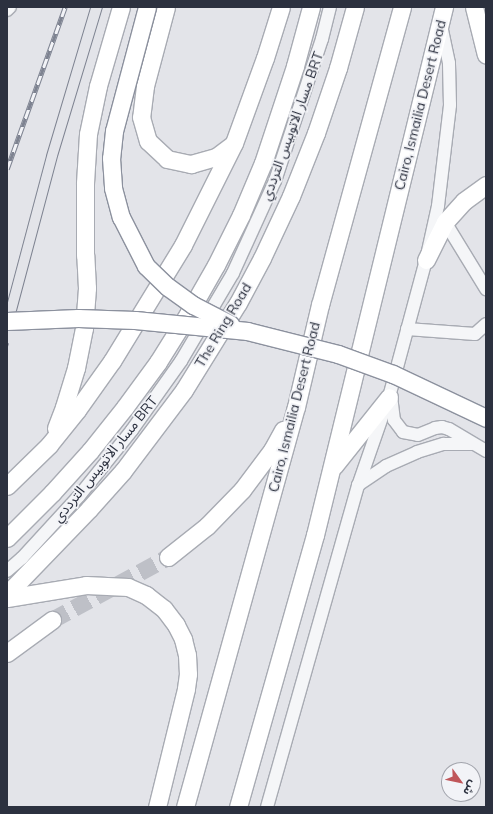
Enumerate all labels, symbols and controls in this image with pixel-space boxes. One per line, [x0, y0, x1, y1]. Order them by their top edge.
street label: Cairo, Ismailia Desert Road [391, 18, 449, 192]
street label: مسار الاتوبيس الترددي BRT [257, 49, 327, 203]
street label: The Ring Road [191, 280, 255, 370]
street label: Cairo, Ismailia Desert Road [265, 320, 323, 494]
street label: مسار الاتوبيس الترددي BRT [49, 393, 161, 525]
north arrow [441, 762, 481, 802]
text: ش [460, 778, 480, 798]

